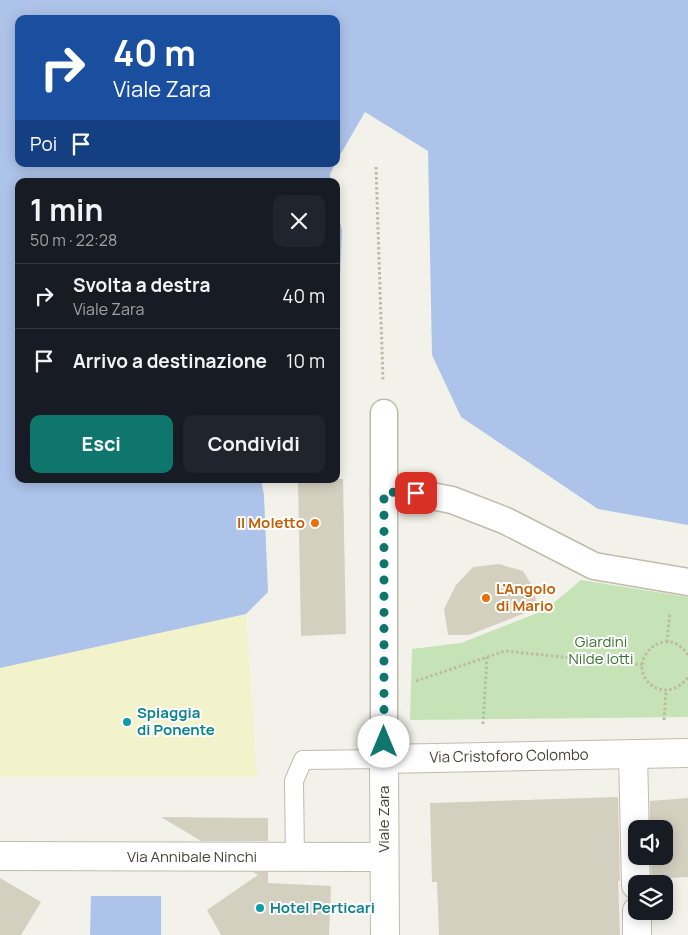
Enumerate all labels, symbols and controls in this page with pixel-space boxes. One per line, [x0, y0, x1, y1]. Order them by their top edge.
text: 40 m [113, 29, 196, 77]
icon: right [30, 35, 95, 100]
text: Viale Zara [113, 74, 211, 104]
icon: arrive [67, 130, 95, 158]
text: Poi [30, 131, 57, 157]
text: 1 min [30, 189, 103, 230]
button: close [273, 195, 325, 247]
text: 50 m · 22:28 [30, 229, 117, 251]
text: Svolta a destra [73, 272, 210, 298]
icon: right [30, 282, 58, 310]
text: 40 m [282, 283, 325, 309]
text: Viale Zara [73, 298, 144, 320]
icon: arrive [30, 347, 58, 375]
text: Arrivo a destinazione [73, 348, 267, 374]
text: 10 m [286, 348, 325, 374]
button: Esci [30, 415, 173, 473]
button: Condividi [183, 415, 325, 473]
pin [395, 472, 437, 514]
icon: arrive [402, 479, 430, 507]
place label: Il Moletto [237, 512, 305, 533]
marker: Il Moletto [309, 517, 321, 529]
place label: L'Angolo di Mario [496, 578, 556, 616]
marker: L'Angolo di Mario [480, 592, 492, 604]
park label: Giardini Nilde Iotti [569, 631, 633, 669]
place label: Spiaggia di Ponente [137, 702, 215, 740]
position arrow [357, 715, 409, 767]
marker: Spiaggia di Ponente [121, 716, 133, 728]
street label: Via Cristoforo Colombo [429, 744, 589, 767]
street label: Viale Zara [373, 786, 394, 852]
map controls [628, 820, 673, 920]
button: sound [628, 820, 673, 865]
street label: Via Annibale Ninchi [127, 846, 257, 867]
button: layers [628, 875, 673, 920]
place label: Hotel Perticari [270, 897, 375, 918]
marker: Hotel Perticari [254, 902, 266, 914]

